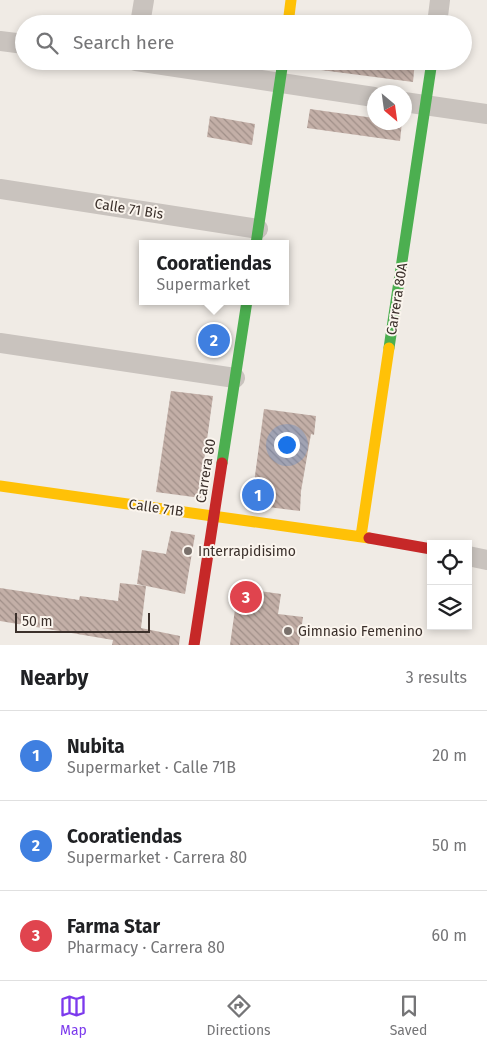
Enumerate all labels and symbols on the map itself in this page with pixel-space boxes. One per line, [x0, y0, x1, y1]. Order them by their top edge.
north arrow [367, 85, 412, 130]
street label: Calle 71 Bis [93, 195, 165, 223]
street label: Carrera 80A [383, 262, 411, 336]
pin: 2 [198, 321, 230, 359]
your location [274, 432, 300, 458]
street label: Carrera 80 [193, 437, 220, 504]
pin: 1 [242, 476, 274, 514]
street label: Calle 71B [127, 496, 185, 520]
place label: Interrapidisimo [198, 543, 296, 560]
marker: Interrapidisimo [182, 545, 194, 557]
pin: 3 [230, 578, 262, 616]
scale bar [15, 610, 150, 633]
place label: Gimnasio Femenino [298, 623, 423, 640]
marker: Gimnasio Femenino [282, 625, 294, 637]

